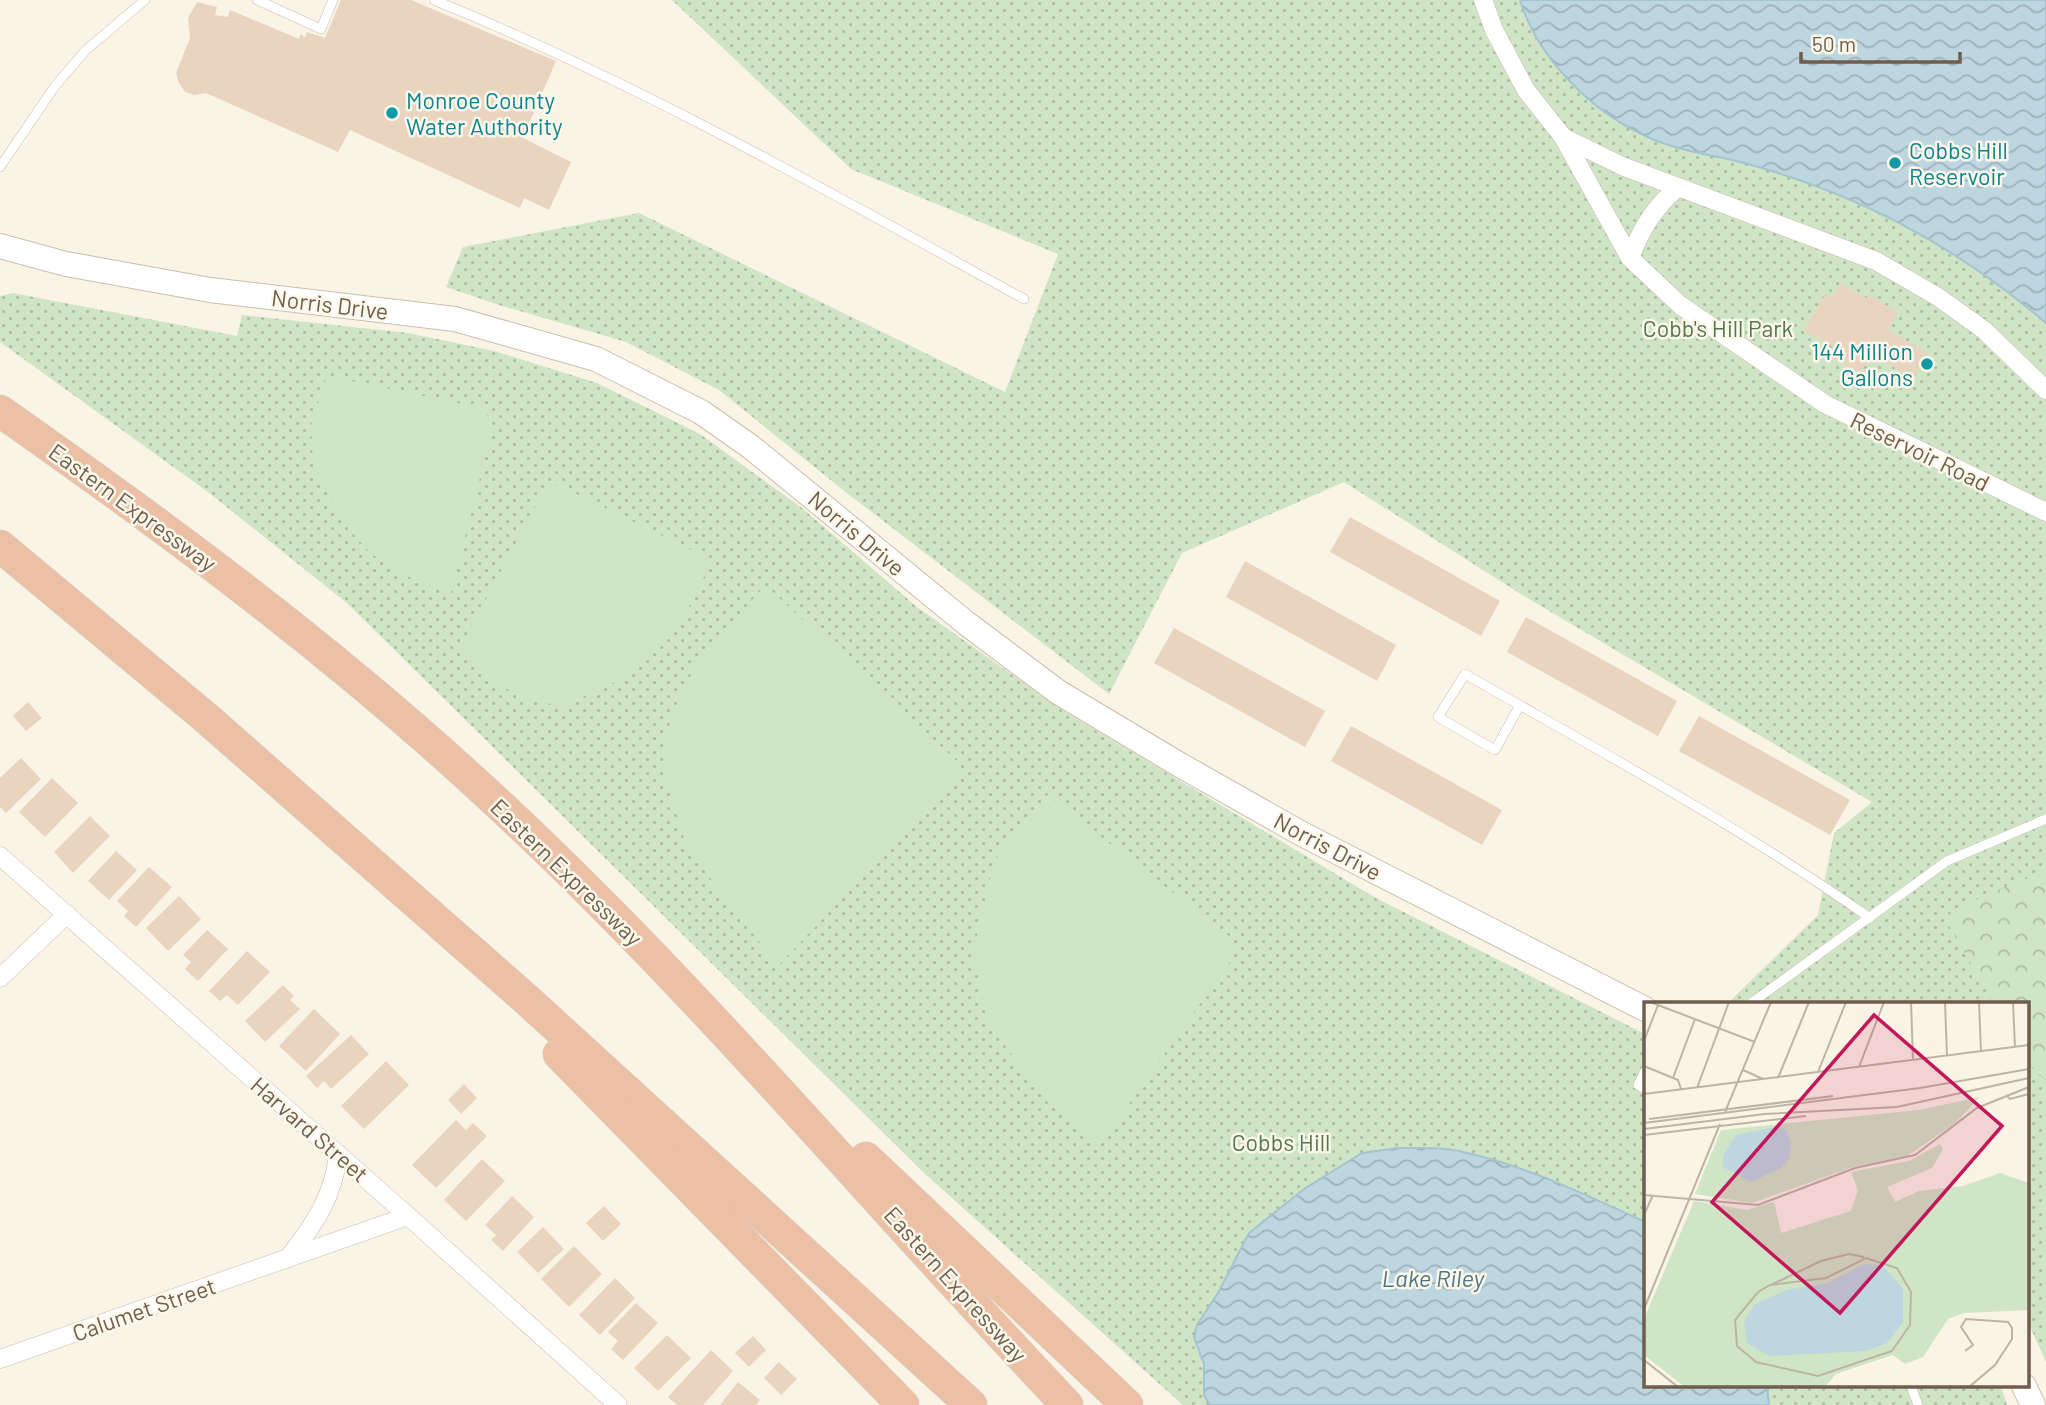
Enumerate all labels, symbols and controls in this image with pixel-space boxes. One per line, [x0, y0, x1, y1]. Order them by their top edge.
scale bar [1801, 21, 1960, 65]
text: 50 m [1812, 31, 1856, 56]
place label: Monroe County Water Authority [406, 86, 563, 140]
marker: Monroe County Water Authority [384, 105, 400, 121]
place label: Cobbs Hill Reservoir [1909, 136, 2008, 190]
marker: Cobbs Hill Reservoir [1887, 155, 1903, 171]
street label: Norris Drive [270, 283, 390, 325]
park label: Cobb's Hill Park [1643, 314, 1793, 342]
place label: 144 Million Gallons [1811, 337, 1913, 391]
marker: 144 Million Gallons [1919, 356, 1935, 372]
street label: Reservoir Road [1846, 405, 1994, 497]
street label: Eastern Expressway [44, 437, 222, 577]
street label: Norris Drive [803, 484, 911, 582]
street label: Eastern Expressway [485, 793, 649, 952]
street label: Norris Drive [1270, 806, 1386, 886]
inset map [1644, 1002, 2028, 1388]
street label: Harvard Street [246, 1070, 374, 1188]
park label: Cobbs Hill [1232, 1128, 1330, 1156]
street label: Eastern Expressway [879, 1200, 1034, 1368]
water label: Lake Riley [1382, 1263, 1486, 1292]
street label: Calumet Street [69, 1271, 219, 1347]

